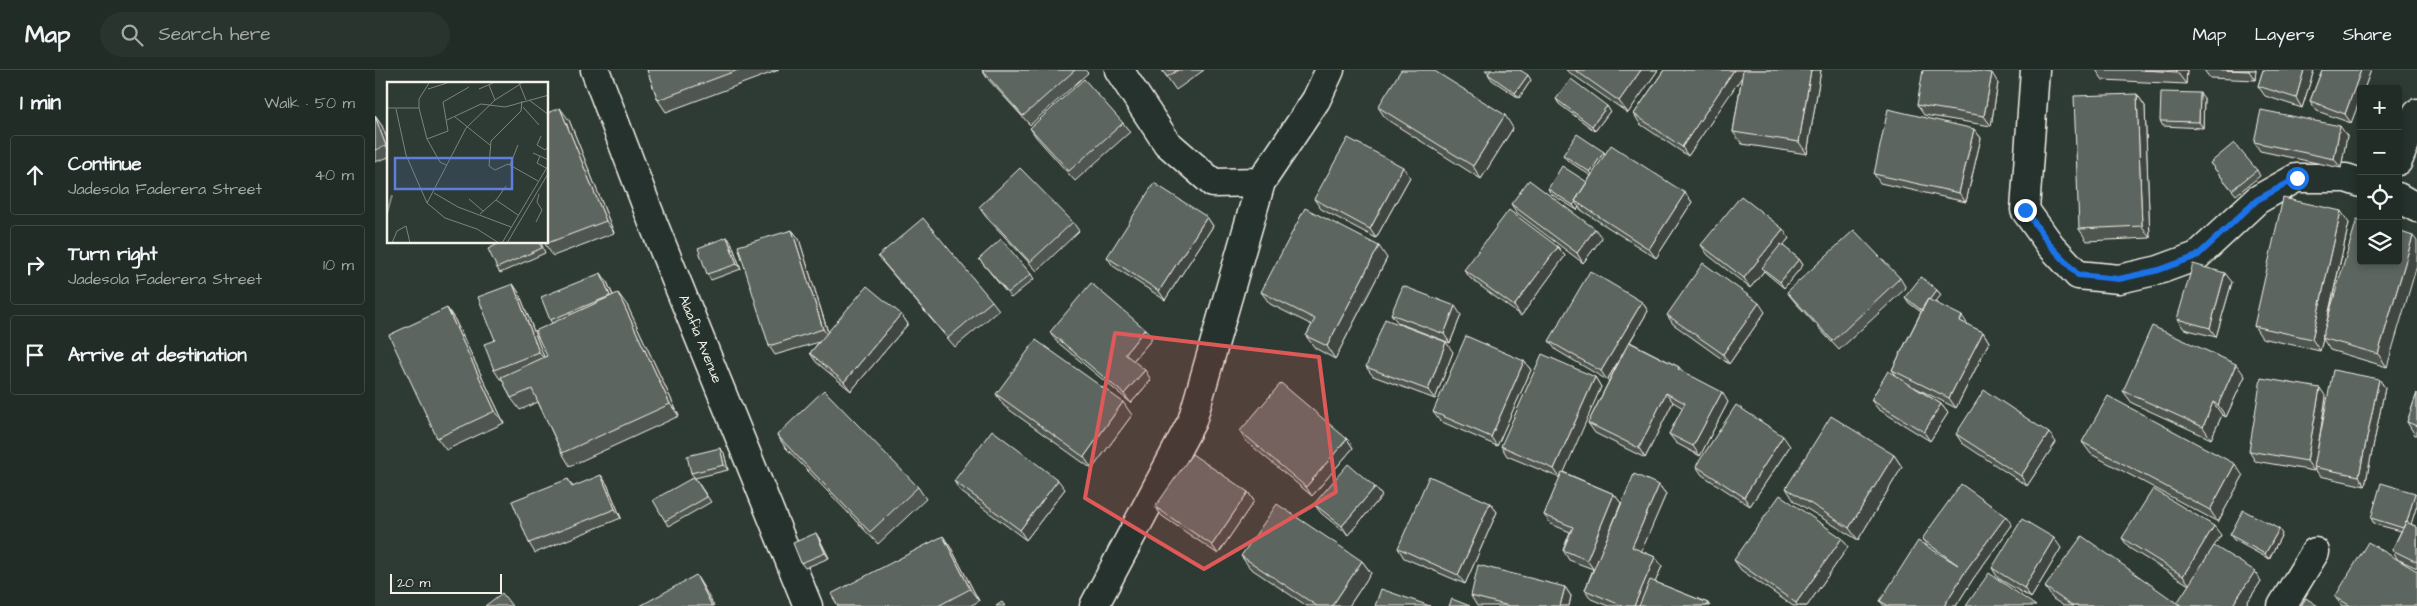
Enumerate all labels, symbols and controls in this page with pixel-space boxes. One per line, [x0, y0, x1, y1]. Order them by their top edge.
search box [100, 12, 450, 57]
text: Map [25, 18, 70, 52]
icon: search [118, 21, 146, 49]
text: Search here [158, 21, 271, 48]
text: Map [2192, 22, 2226, 47]
text: Layers [2254, 22, 2315, 47]
text: Share [2343, 22, 2392, 47]
inset map [387, 82, 549, 244]
map controls [2357, 85, 2402, 265]
button: + [2357, 85, 2402, 130]
text: 1 min [20, 88, 61, 117]
text: Walk · 50 m [264, 92, 355, 114]
button: − [2357, 130, 2402, 175]
text: Continue [68, 151, 142, 178]
icon: ahead [21, 161, 49, 189]
text: 40 m [314, 164, 354, 186]
route start [2286, 167, 2309, 190]
button: locate [2357, 175, 2402, 220]
text: Jadesola Faderera Street [68, 178, 262, 200]
route end [2014, 199, 2037, 222]
button: layers [2357, 220, 2402, 265]
text: Turn right [68, 241, 157, 268]
icon: right [21, 251, 49, 279]
text: 10 m [323, 254, 354, 276]
text: Jadesola Faderera Street [68, 268, 262, 290]
street label: Alaafia Avenue [673, 292, 727, 387]
icon: arrive [21, 341, 49, 369]
text: Arrive at destination [68, 342, 247, 369]
scale bar [390, 571, 503, 594]
text: 20 m [397, 573, 430, 593]

